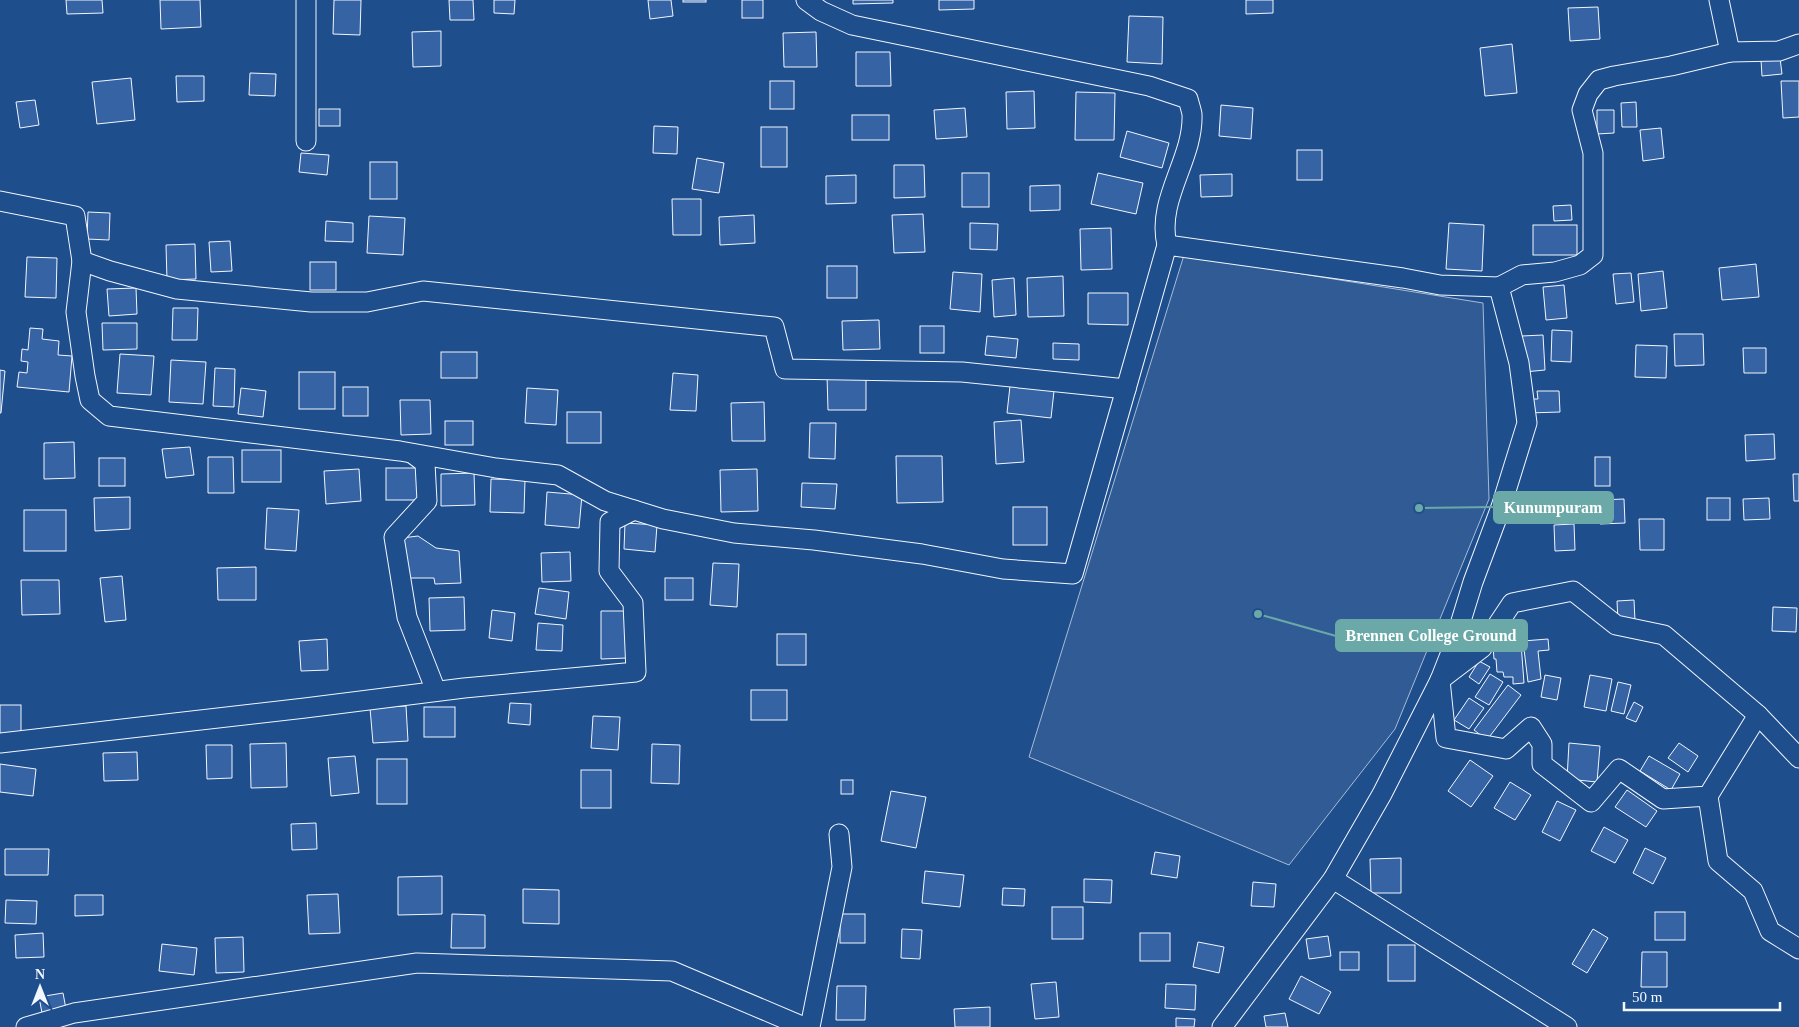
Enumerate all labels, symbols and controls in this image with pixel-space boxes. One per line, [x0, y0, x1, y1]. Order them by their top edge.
callout: Kunumpuram [1494, 492, 1613, 523]
text: Kunumpuram [1504, 499, 1603, 517]
callout: Brennen College Ground [1336, 620, 1527, 651]
text: Brennen College Ground [1346, 627, 1517, 645]
north arrow [15, 962, 65, 1012]
text: N [35, 967, 45, 982]
scale bar [1624, 980, 1780, 1012]
text: 50 m [1632, 989, 1663, 1005]

